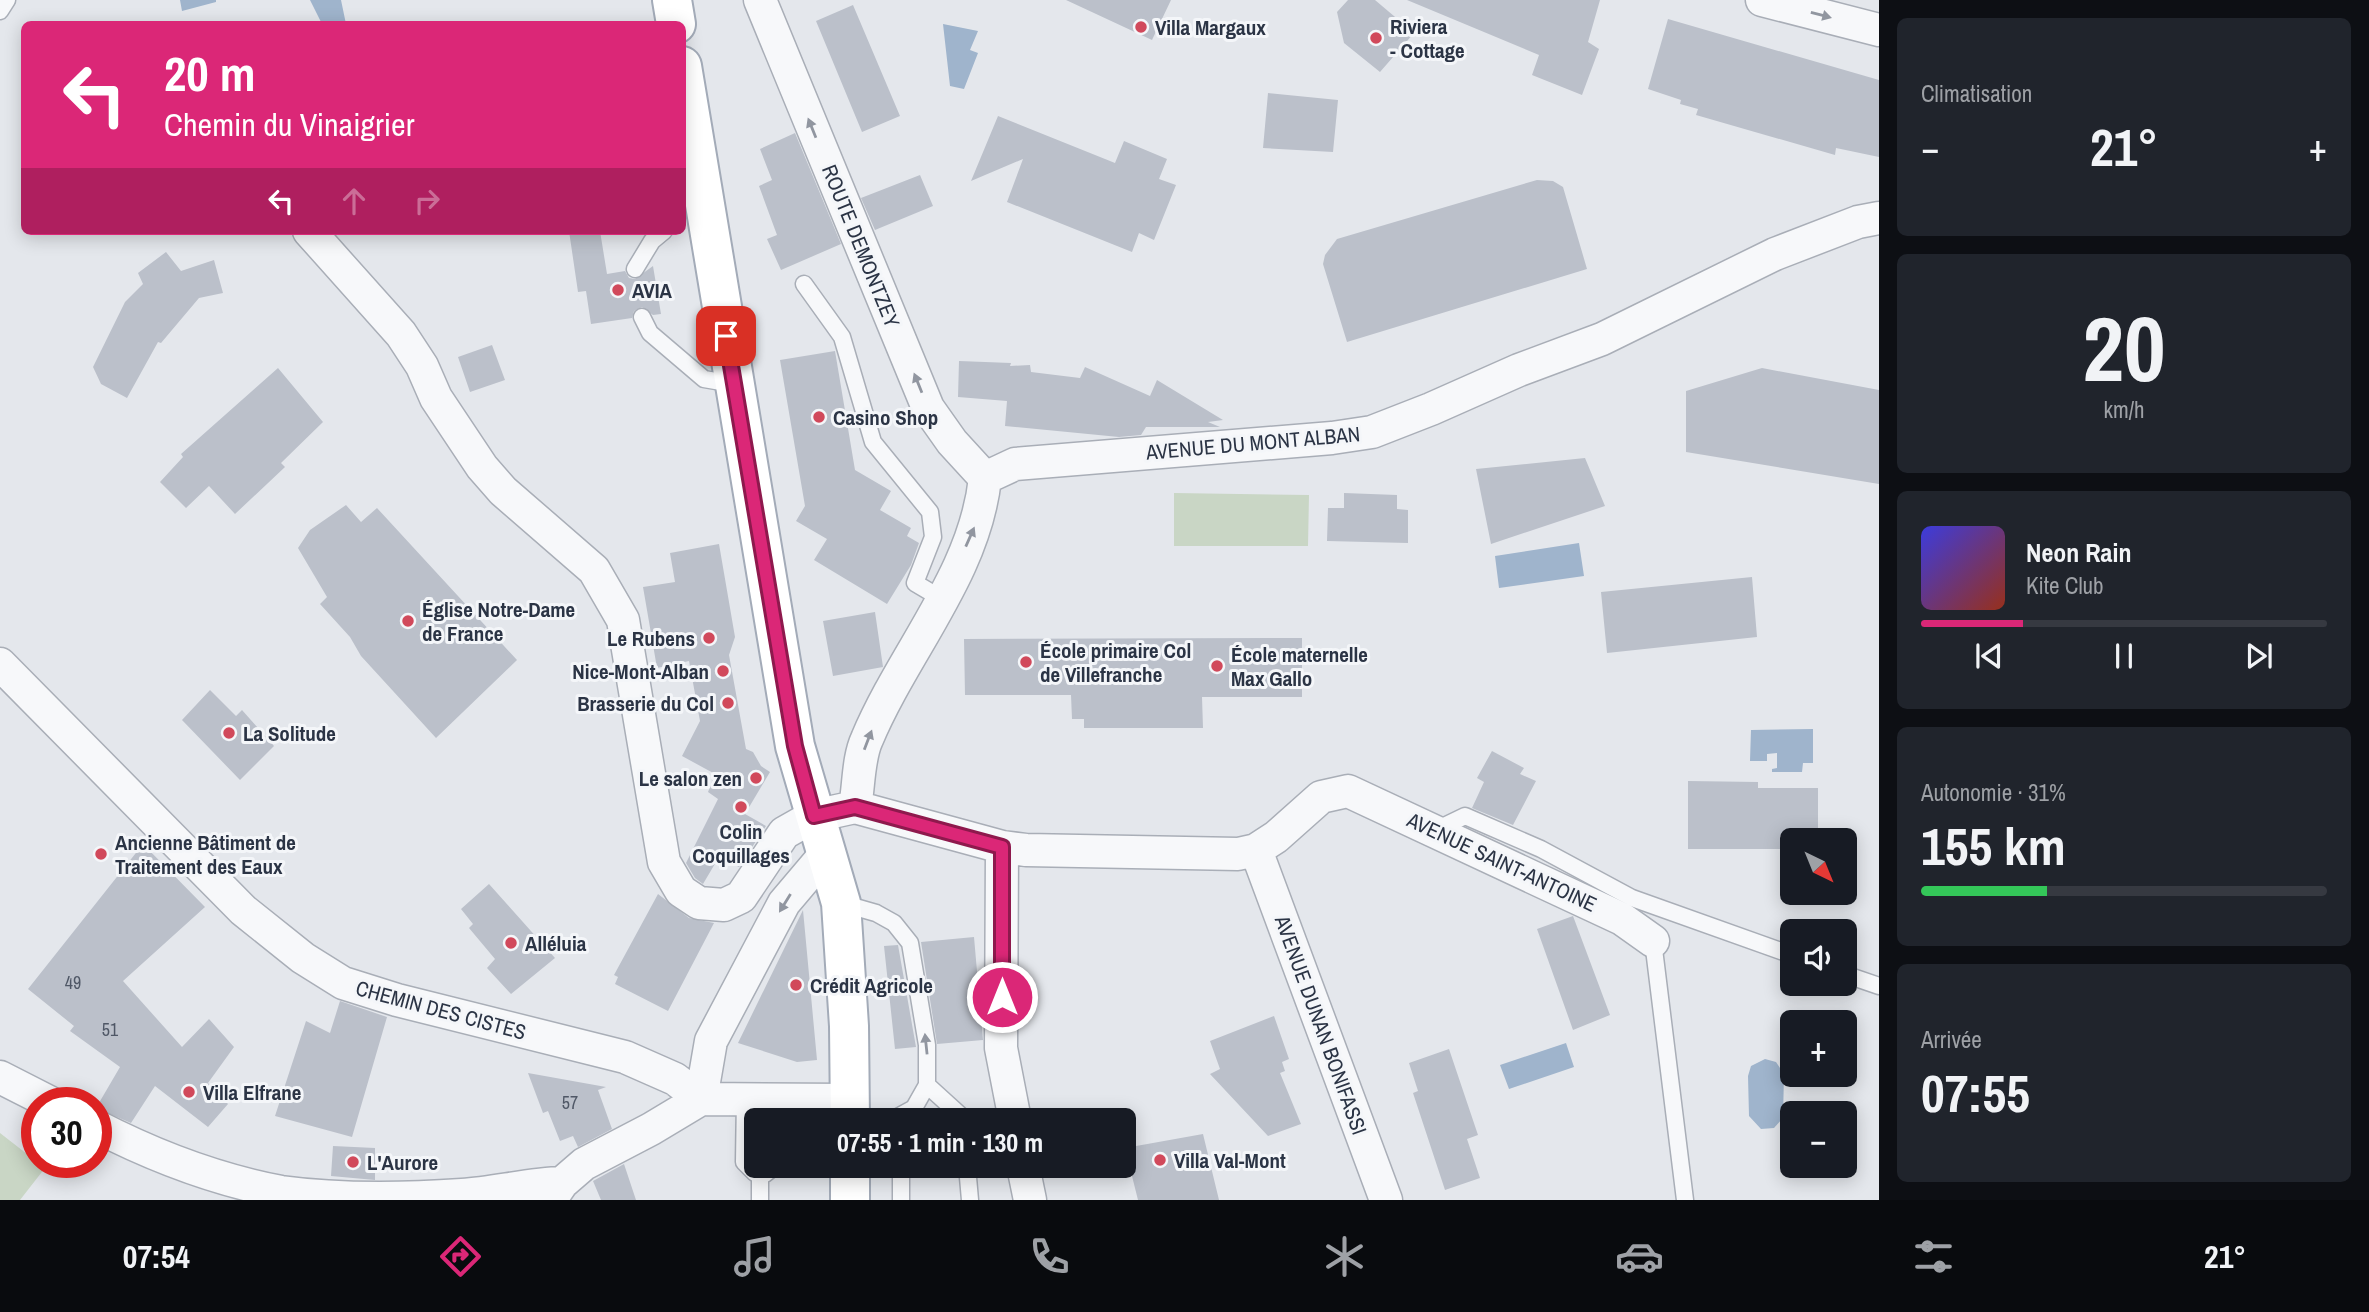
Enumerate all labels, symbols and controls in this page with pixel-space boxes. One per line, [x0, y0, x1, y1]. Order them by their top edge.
one-way arrow [1810, 10, 1832, 21]
place label: Riviera - Cottage [1390, 12, 1465, 65]
place label: Villa Margaux [1155, 13, 1266, 42]
marker: Villa Margaux [1133, 19, 1149, 35]
marker: Riviera - Cottage [1368, 30, 1384, 46]
text: 20 m [164, 40, 256, 106]
icon: left [49, 49, 140, 140]
text: Climatisation [1921, 78, 2032, 109]
text: Chemin du Vinaigrier [164, 103, 414, 146]
text: 21° [2090, 112, 2158, 182]
one-way arrow [807, 117, 818, 138]
text: − [1921, 122, 1939, 173]
text: + [2309, 122, 2327, 173]
street label: ROUTE DEMONTZEY [815, 160, 907, 332]
icon: left [262, 182, 300, 220]
icon: ahead [335, 182, 373, 220]
icon: right [408, 182, 446, 220]
place label: AVIA [632, 276, 672, 305]
marker: AVIA [610, 282, 626, 298]
text: 20 [2083, 287, 2166, 409]
pin [696, 306, 756, 366]
icon: arrive [707, 317, 745, 355]
one-way arrow [912, 373, 923, 394]
text: km/h [2104, 394, 2144, 425]
place label: Casino Shop [833, 403, 938, 432]
marker: Casino Shop [811, 409, 827, 425]
street label: AVENUE DU MONT ALBAN [1144, 419, 1361, 467]
one-way arrow [965, 527, 976, 548]
text: Neon Rain [2026, 535, 2131, 570]
text: Kite Club [2026, 570, 2104, 601]
place label: Église Notre-Dame de France [422, 595, 575, 648]
marker: Église Notre-Dame de France [400, 613, 416, 629]
place label: Le Rubens [607, 624, 695, 653]
marker: Le Rubens [701, 630, 717, 646]
place label: École primaire Col de Villefranche [1040, 636, 1191, 689]
icon: previous [1970, 637, 2008, 675]
icon: pause [2105, 637, 2143, 675]
icon: next [2240, 637, 2278, 675]
place label: École maternelle Max Gallo [1231, 640, 1368, 693]
marker: École primaire Col de Villefranche [1018, 654, 1034, 670]
place label: Nice-Mont-Alban [572, 657, 709, 686]
marker: École maternelle Max Gallo [1209, 658, 1225, 674]
marker: Nice-Mont-Alban [715, 663, 731, 679]
place label: Brasserie du Col [577, 689, 714, 718]
marker: Brasserie du Col [720, 695, 736, 711]
place label: La Solitude [243, 719, 336, 748]
marker: La Solitude [221, 725, 237, 741]
one-way arrow [862, 730, 873, 751]
place label: Le salon zen [639, 764, 742, 793]
marker: Le salon zen [748, 770, 764, 786]
text: Autonomie · 31% [1921, 777, 2066, 808]
marker: Colin Coquillages [733, 799, 749, 815]
street label: AVENUE SAINT-ANTOINE [1402, 805, 1602, 919]
text: 155 km [1921, 811, 2066, 881]
place label: Colin Coquillages [692, 817, 790, 870]
place label: Ancienne Bâtiment de Traitement des Eaux [115, 828, 296, 881]
north arrow [1780, 828, 1857, 905]
map controls [1780, 828, 1857, 1178]
marker: Ancienne Bâtiment de Traitement des Eaux [93, 846, 109, 862]
one-way arrow [778, 894, 791, 913]
street label: AVENUE DUNAN BONIFASSI [1267, 910, 1374, 1139]
button: sound [1780, 919, 1857, 996]
place label: Alléluia [525, 929, 587, 958]
marker: Alléluia [503, 935, 519, 951]
position arrow [965, 960, 1039, 1034]
house number: 49 [65, 970, 81, 995]
place label: Crédit Agricole [810, 971, 933, 1000]
street label: CHEMIN DES CISTES [353, 973, 529, 1047]
marker: Crédit Agricole [788, 977, 804, 993]
button: + [1780, 1010, 1857, 1087]
house number: 51 [102, 1017, 119, 1042]
text: Arrivée [1921, 1024, 1982, 1055]
one-way arrow [920, 1032, 931, 1054]
text: 07:55 [1921, 1058, 2030, 1128]
place label: Villa Elfrane [203, 1078, 301, 1107]
marker: Villa Elfrane [181, 1084, 197, 1100]
speed limit sign: 30 [21, 1087, 112, 1178]
house number: 57 [562, 1090, 578, 1115]
button: − [1780, 1101, 1857, 1178]
text: 07:55 · 1 min · 130 m [837, 1125, 1043, 1160]
place label: Villa Val-Mont [1174, 1146, 1286, 1175]
place label: L'Aurore [367, 1148, 438, 1177]
marker: Villa Val-Mont [1152, 1152, 1168, 1168]
marker: L'Aurore [345, 1154, 361, 1170]
icon: directions [436, 1232, 485, 1281]
icon: music [730, 1232, 779, 1281]
icon: phone [1025, 1232, 1074, 1281]
icon: climate [1320, 1232, 1369, 1281]
icon: car [1615, 1232, 1664, 1281]
icon: filters [1909, 1232, 1958, 1281]
text: 07:54 [123, 1235, 190, 1278]
text: 21° [2204, 1235, 2246, 1278]

